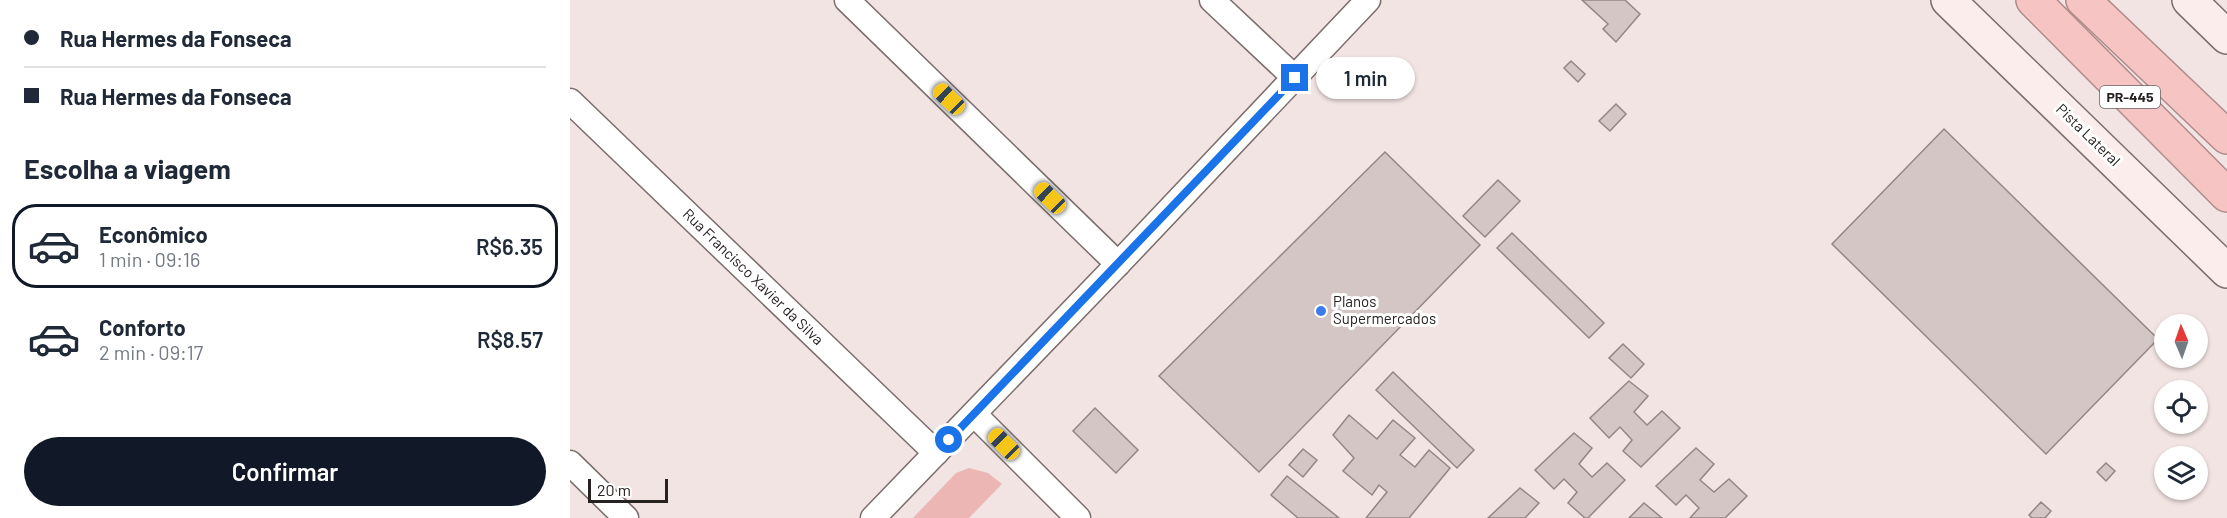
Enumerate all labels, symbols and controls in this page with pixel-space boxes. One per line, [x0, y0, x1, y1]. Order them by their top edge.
text: Rua Hermes da Fonseca [60, 25, 292, 51]
callout: 1 min [1316, 57, 1415, 99]
route end [1281, 64, 1308, 91]
text: 1 min [1344, 66, 1387, 90]
car [930, 80, 968, 118]
text: Rua Hermes da Fonseca [60, 83, 292, 109]
road number: PR-445 [2100, 86, 2160, 108]
street label: Pista Lateral [2053, 99, 2124, 169]
text: Escolha a viagem [24, 152, 231, 184]
car [1031, 179, 1069, 217]
street label: Rua Francisco Xavier da Silva [680, 204, 828, 348]
icon: car [27, 219, 81, 273]
text: Econômico [99, 221, 208, 247]
text: R$6.35 [476, 233, 543, 259]
text: 1 min · 09:16 [99, 247, 200, 271]
place label: Planos Supermercados [1333, 292, 1436, 327]
marker: Planos Supermercados [1314, 304, 1328, 318]
icon: car [27, 312, 81, 366]
text: Conforto [99, 314, 186, 340]
north arrow [2154, 314, 2208, 368]
map controls [2154, 314, 2208, 500]
text: R$8.57 [477, 326, 543, 352]
text: 2 min · 09:17 [99, 340, 203, 364]
button: locate [2154, 380, 2208, 434]
car [985, 425, 1023, 463]
route start [935, 426, 962, 453]
button: Confirmar [24, 437, 546, 506]
button: layers [2154, 446, 2208, 500]
scale bar [588, 476, 668, 504]
text: 20 m [597, 480, 631, 499]

